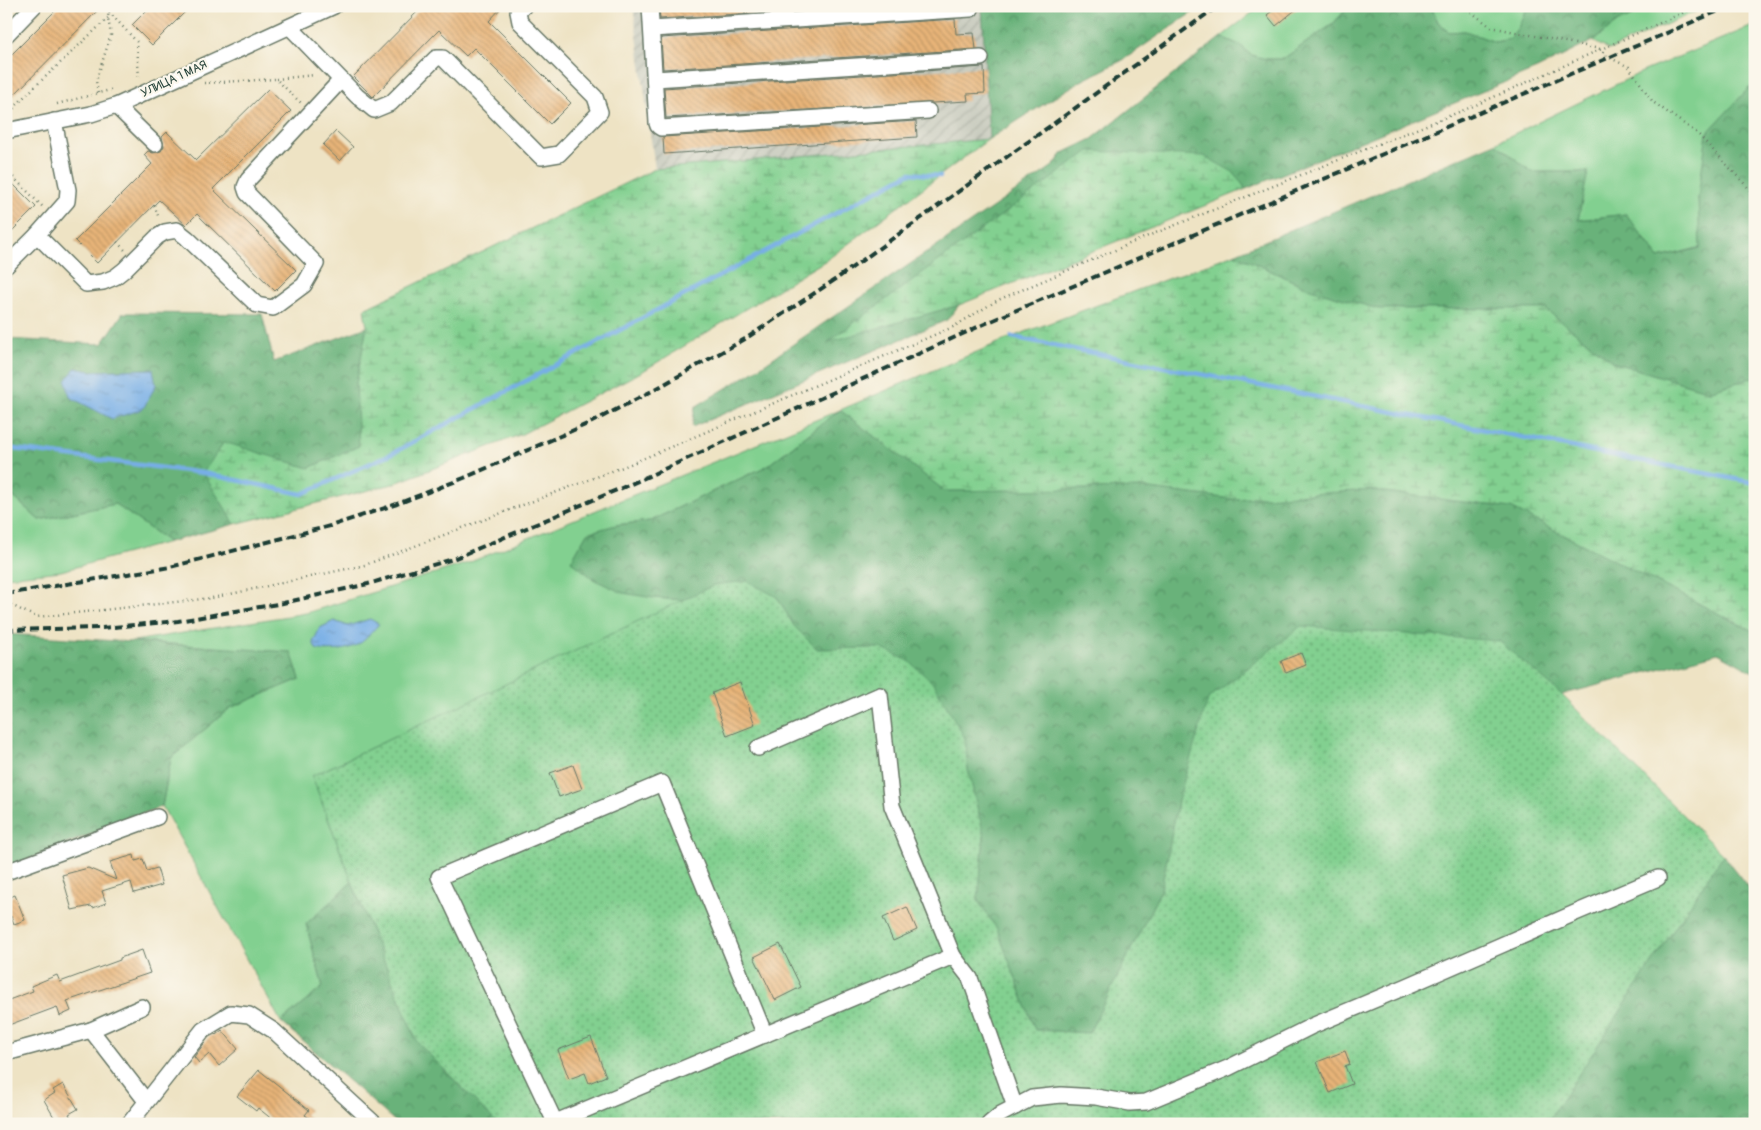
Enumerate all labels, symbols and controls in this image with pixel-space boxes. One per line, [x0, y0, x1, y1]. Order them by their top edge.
street label: УЛИЦА 1 МАЯ [139, 57, 209, 101]

